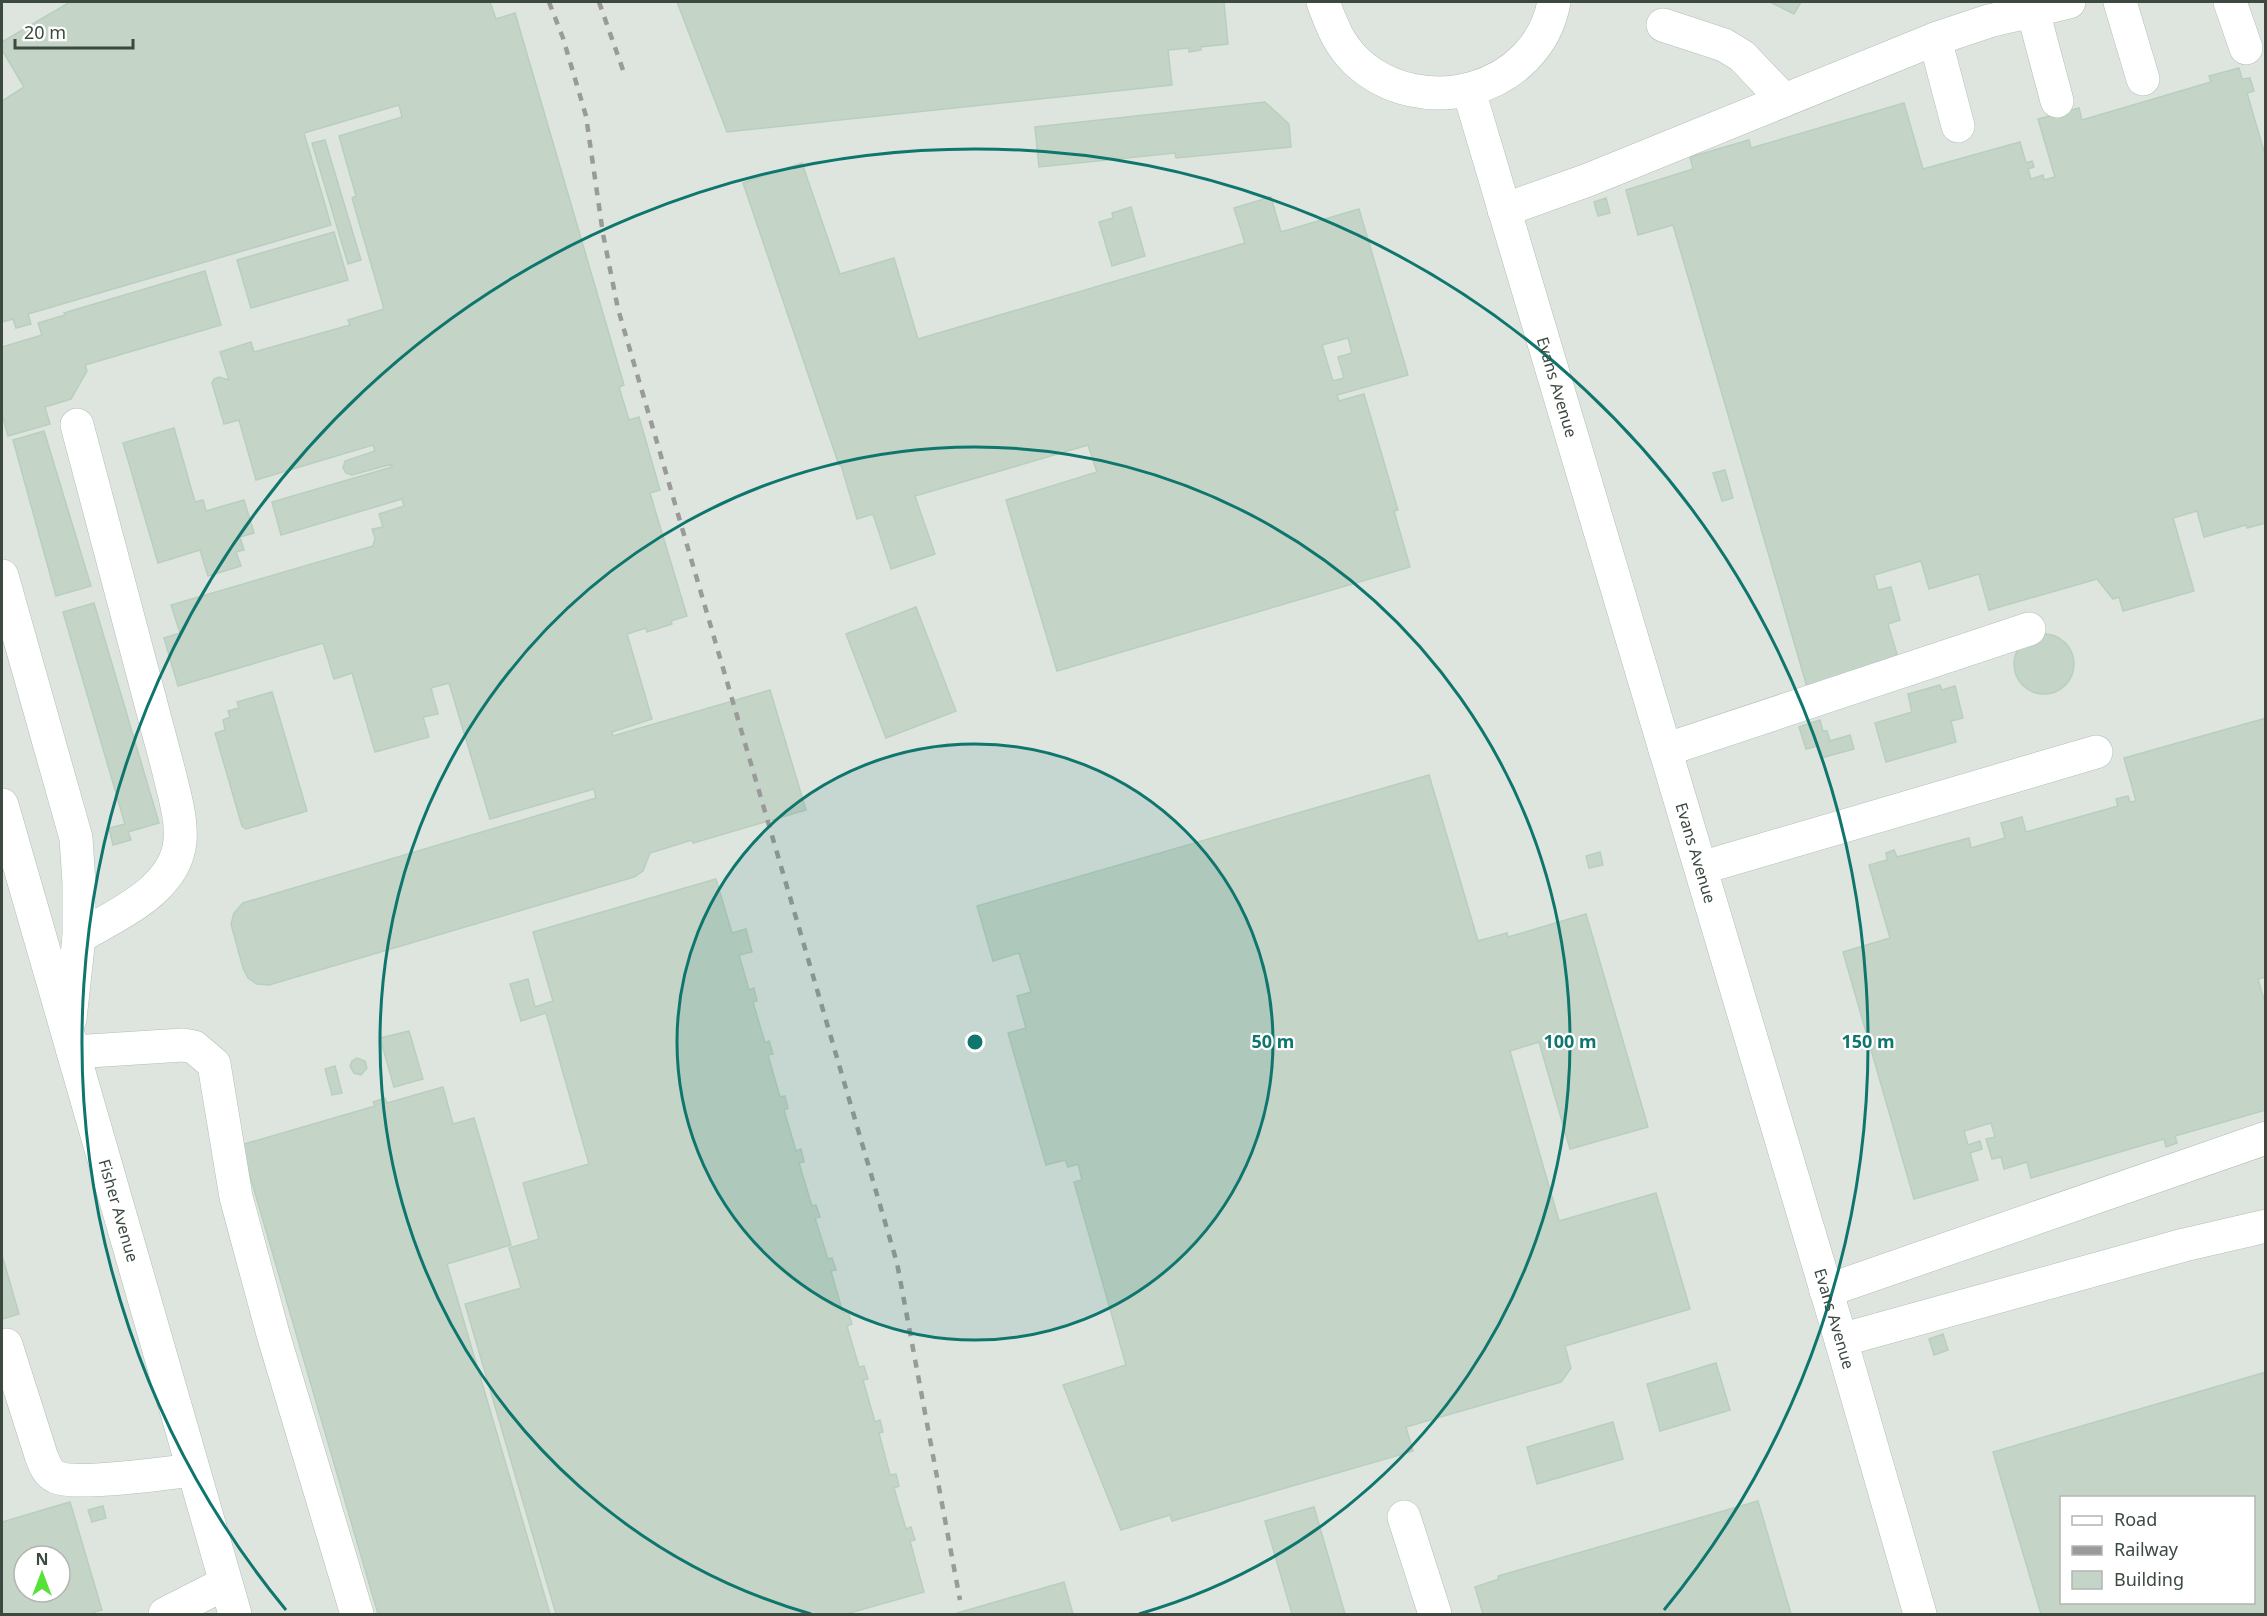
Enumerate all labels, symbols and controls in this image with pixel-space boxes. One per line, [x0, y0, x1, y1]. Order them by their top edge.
scale bar [15, 12, 134, 50]
text: 20 m [24, 20, 66, 44]
street label: Evans Avenue [1532, 334, 1583, 440]
street label: Evans Avenue [1671, 800, 1721, 906]
text: 50 m [1252, 1029, 1294, 1053]
text: 100 m [1543, 1029, 1597, 1053]
text: 150 m [1841, 1029, 1895, 1053]
centre of rings [965, 1032, 985, 1052]
street label: Fisher Avenue [94, 1157, 144, 1265]
street label: Evans Avenue [1809, 1266, 1860, 1372]
legend [2060, 1496, 2255, 1604]
text: Road [2114, 1507, 2157, 1531]
text: Railway [2114, 1537, 2179, 1561]
north arrow [12, 1544, 72, 1604]
text: N [35, 1548, 49, 1570]
text: Building [2114, 1567, 2184, 1591]

